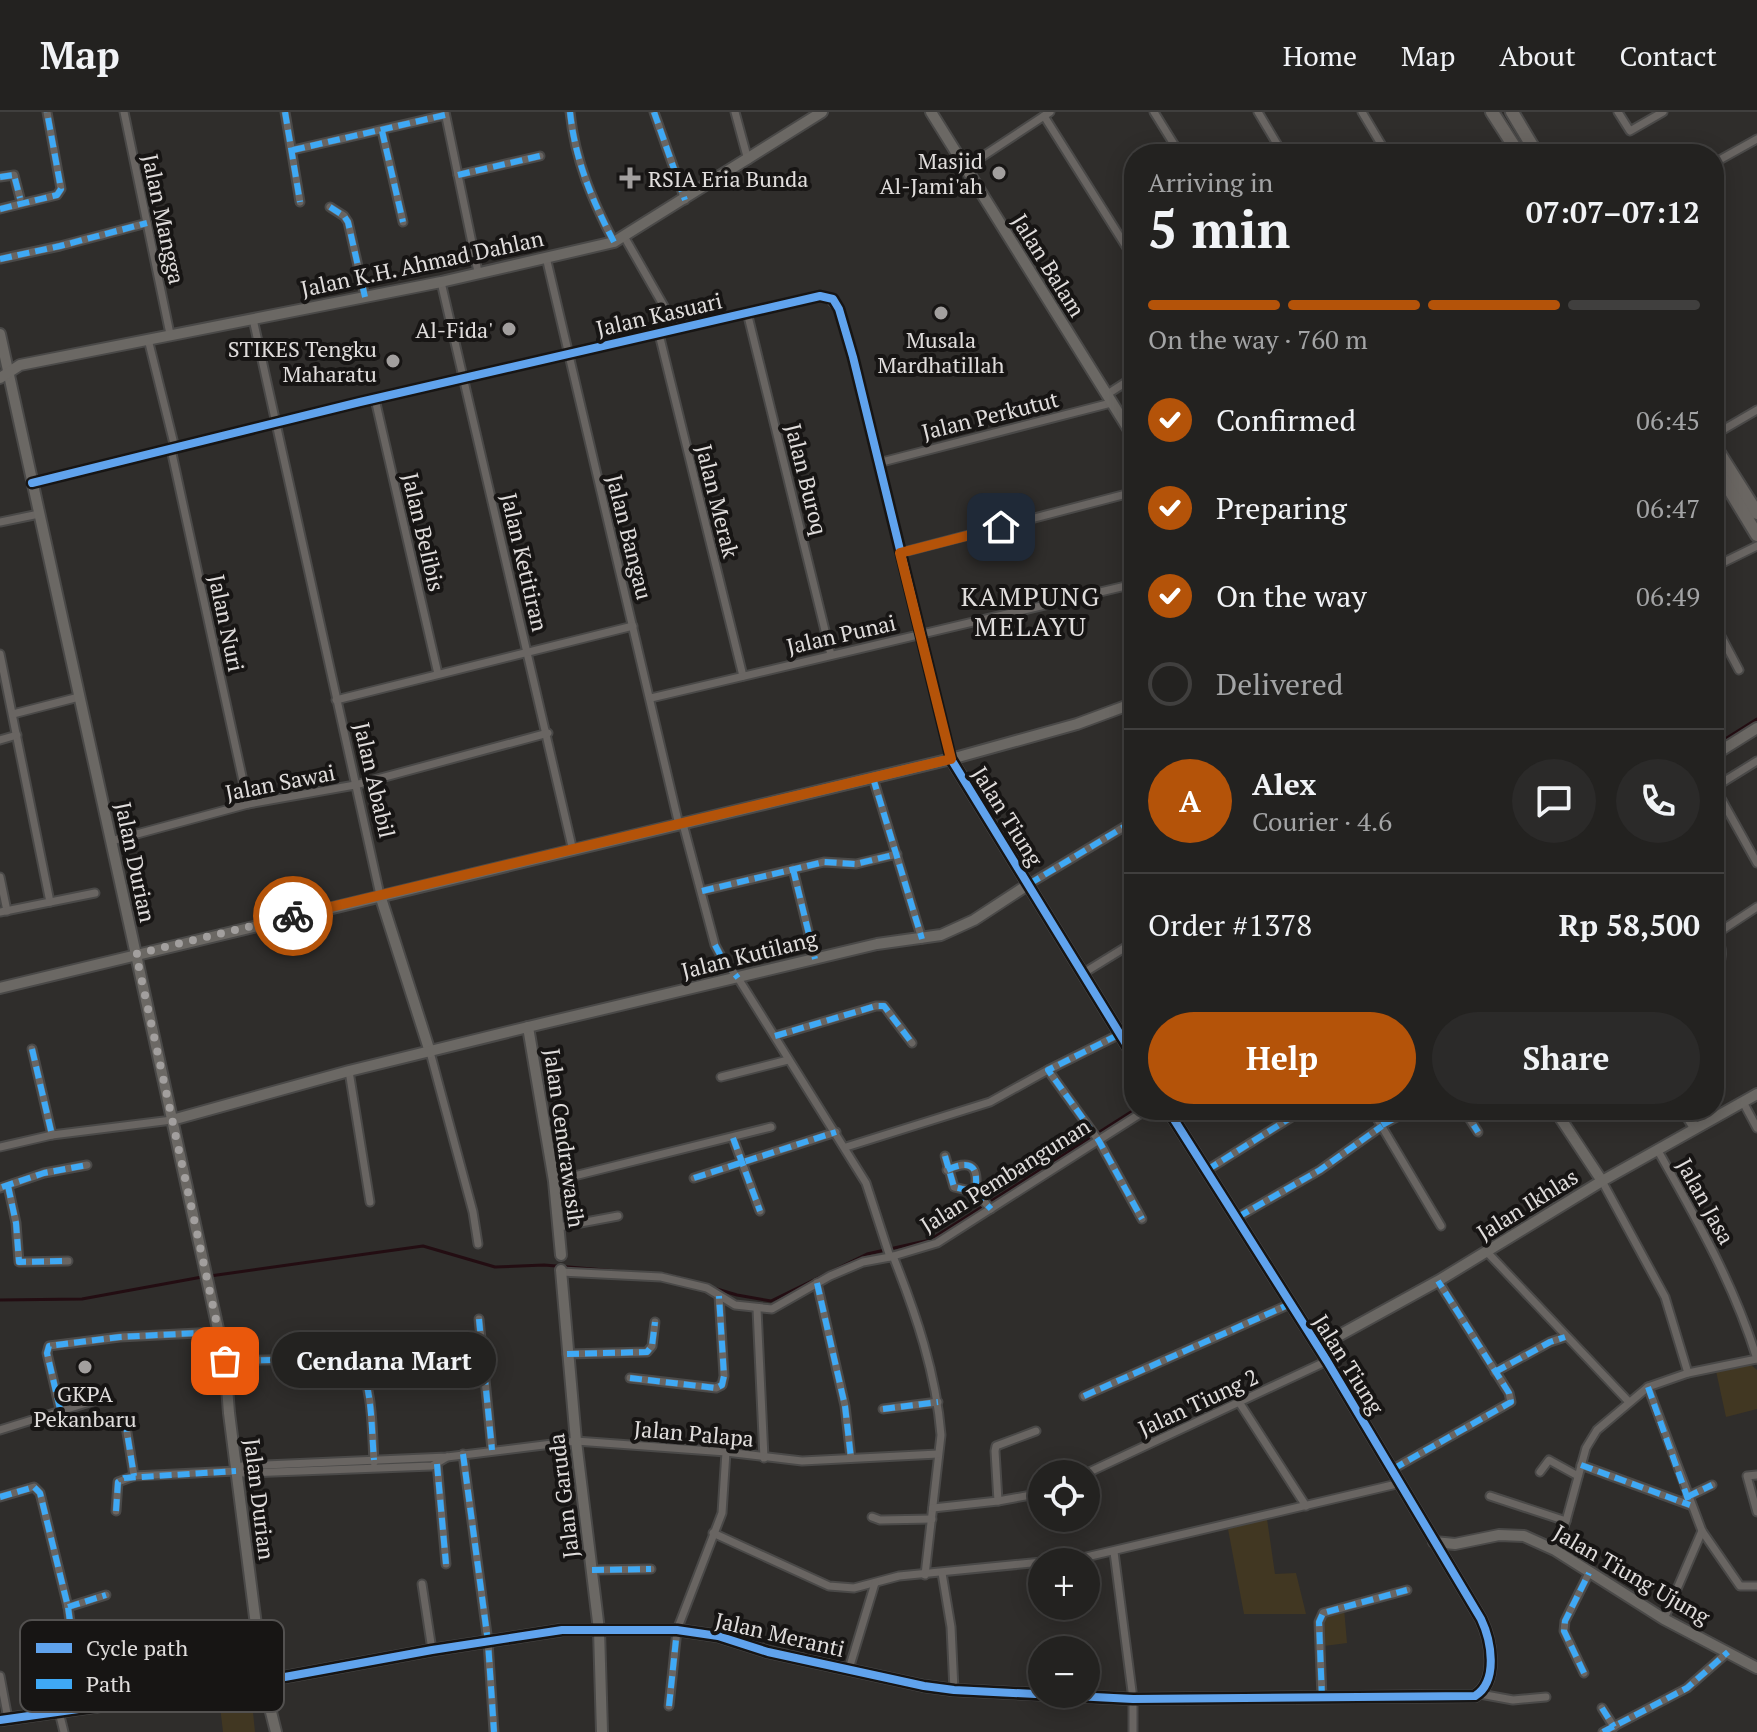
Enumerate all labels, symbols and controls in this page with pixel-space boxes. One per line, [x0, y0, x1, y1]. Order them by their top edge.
text: Map [40, 30, 120, 80]
text: Home [1283, 37, 1357, 74]
text: Map [1401, 37, 1455, 74]
text: About [1499, 37, 1576, 74]
text: Contact [1620, 37, 1717, 74]
place label: Masjid Al-Jami'ah [880, 146, 983, 200]
street label: Jalan Mangga [136, 151, 192, 287]
place label: RSIA Eria Bunda [648, 164, 808, 193]
marker: Masjid Al-Jami'ah [990, 164, 1008, 182]
text: Arriving in [1148, 165, 1273, 199]
marker: RSIA Eria Bunda [619, 167, 641, 189]
text: 07:07–07:12 [1526, 192, 1700, 232]
text: 5 min [1148, 194, 1290, 263]
street label: Jalan Balam [1006, 208, 1092, 322]
street label: Jalan K.H. Ahmad Dahlan [298, 223, 546, 303]
street label: Jalan Kasuari [593, 285, 725, 343]
marker: Musala Mardhatillah [932, 304, 950, 322]
place label: Al-Fida' [415, 315, 493, 344]
marker: Al-Fida' [500, 320, 518, 338]
text: On the way · 760 m [1148, 322, 1368, 356]
place label: Musala Mardhatillah [878, 325, 1005, 379]
place label: STIKES Tengku Maharatu [228, 334, 377, 388]
marker: STIKES Tengku Maharatu [384, 352, 402, 370]
street label: Jalan Perkutut [919, 384, 1061, 446]
icon: check [1148, 398, 1192, 442]
text: Confirmed [1216, 400, 1356, 440]
text: 06:45 [1636, 403, 1700, 437]
street label: Jalan Buroq [779, 420, 835, 538]
street label: Jalan Merak [690, 441, 746, 561]
street label: Jalan Belibis [396, 470, 452, 594]
street label: Jalan Bangau [600, 471, 660, 603]
icon: check [1148, 486, 1192, 530]
text: Preparing [1216, 488, 1347, 528]
street label: Jalan Ketitiran [495, 490, 555, 634]
text: 06:47 [1636, 491, 1700, 525]
pin [967, 493, 1035, 561]
icon: home [979, 505, 1023, 549]
street label: Jalan Nuri [203, 572, 251, 674]
icon: check [1148, 574, 1192, 618]
text: On the way [1216, 576, 1367, 616]
district label: KAMPUNG MELAYU [961, 579, 1101, 643]
text: 06:49 [1636, 579, 1700, 613]
street label: Jalan Punai [784, 607, 898, 661]
text: Delivered [1216, 664, 1343, 704]
street label: Jalan Ababil [348, 719, 402, 841]
street label: Jalan Sawai [223, 757, 337, 807]
button: chat [1512, 759, 1596, 843]
button: phone [1616, 759, 1700, 843]
street label: Jalan Tiung [966, 761, 1050, 872]
text: Alex [1252, 764, 1316, 804]
text: A [1179, 781, 1201, 821]
street label: Jalan Durian [109, 799, 163, 925]
text: Courier · 4.6 [1252, 804, 1392, 838]
courier [253, 876, 333, 956]
icon: bike [271, 894, 315, 938]
text: Order #1378 [1148, 905, 1312, 945]
text: Rp 58,500 [1559, 905, 1700, 945]
street label: Jalan Kutilang [678, 923, 820, 985]
button: Help [1148, 1012, 1416, 1104]
button: Share [1432, 1012, 1700, 1104]
street label: Jalan Cendrawasih [538, 1047, 592, 1229]
street label: Jalan Pembangunan [915, 1111, 1095, 1239]
street label: Jalan Jasa [1671, 1153, 1741, 1249]
street label: Jalan Ikhlas [1471, 1161, 1583, 1247]
street label: Jalan Tiung [1307, 1309, 1391, 1420]
pin [191, 1327, 259, 1395]
callout: Cendana Mart [273, 1333, 497, 1389]
icon: bag [203, 1339, 247, 1383]
text: Cendana Mart [296, 1343, 472, 1377]
marker: GKPA Pekanbaru [76, 1358, 94, 1376]
street label: Jalan Tiung 2 [1133, 1362, 1263, 1442]
place label: GKPA Pekanbaru [33, 1379, 137, 1433]
street label: Jalan Palapa [633, 1413, 755, 1453]
street label: Jalan Garuda [541, 1432, 585, 1560]
street label: Jalan Durian [238, 1437, 282, 1561]
map controls [1028, 1460, 1100, 1708]
button: locate [1028, 1460, 1100, 1532]
street label: Jalan Tiung Ujung [1549, 1517, 1716, 1631]
button: + [1028, 1548, 1100, 1620]
street label: Jalan Meranti [712, 1605, 848, 1663]
legend [20, 1620, 284, 1712]
text: Cycle path [86, 1633, 188, 1662]
button: − [1028, 1636, 1100, 1708]
text: Path [86, 1669, 131, 1698]

